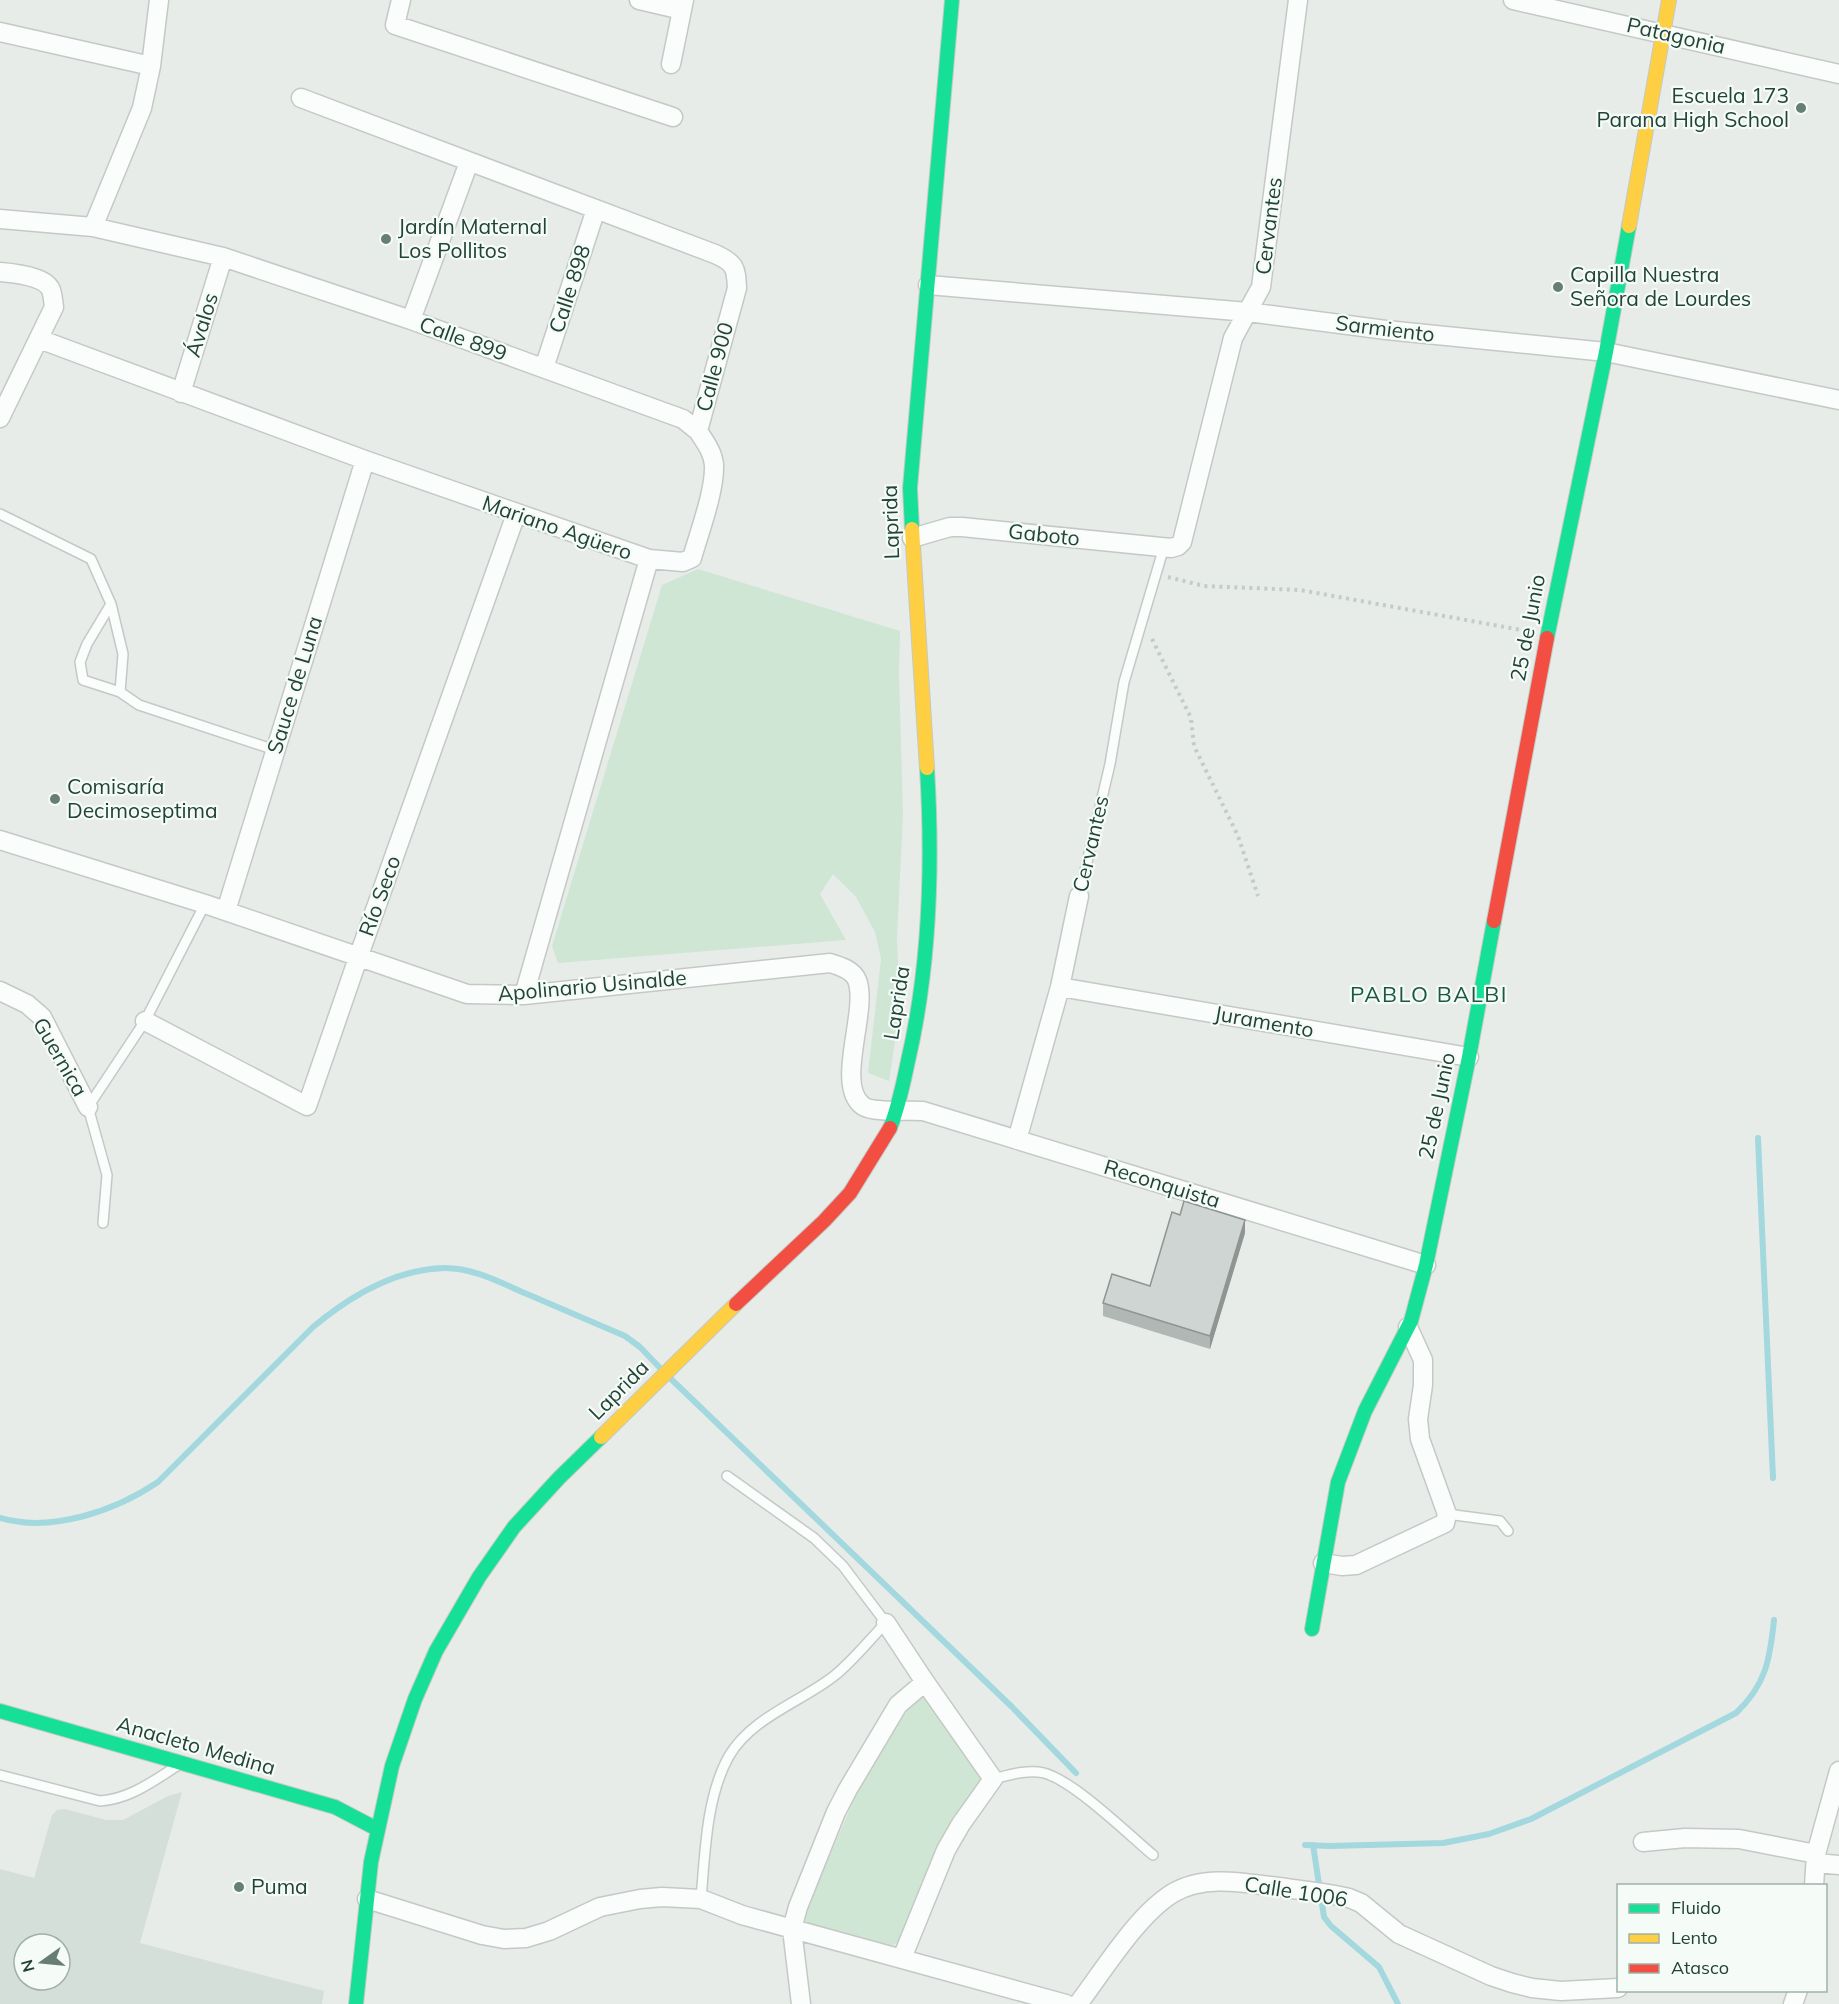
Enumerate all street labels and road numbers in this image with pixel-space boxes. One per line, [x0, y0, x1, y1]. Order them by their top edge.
street label: Patagonia [1624, 11, 1728, 59]
street label: Cervantes [1249, 176, 1287, 276]
street label: Calle 898 [543, 241, 596, 336]
street label: Ávalos [179, 289, 223, 360]
street label: Sarmiento [1334, 309, 1436, 347]
street label: Calle 899 [416, 310, 511, 366]
street label: Calle 900 [690, 319, 738, 414]
street label: Laprida [876, 484, 904, 560]
street label: Mariano Agüero [479, 489, 636, 565]
street label: Gaboto [1007, 517, 1081, 551]
street label: 25 de Junio [1504, 572, 1550, 684]
street label: Sauce de Luna [261, 613, 327, 757]
street label: Cervantes [1066, 793, 1114, 895]
street label: Río Seco [353, 852, 406, 939]
street label: Apolinario Usinalde [496, 964, 688, 1006]
street label: Laprida [877, 964, 915, 1042]
street label: Juramento [1212, 999, 1316, 1043]
street label: Guernica [28, 1012, 94, 1101]
street label: 25 de Junio [1412, 1050, 1460, 1162]
street label: Reconquista [1101, 1153, 1224, 1213]
street label: Laprida [583, 1354, 654, 1425]
street label: Anacleto Medina [114, 1710, 279, 1780]
street label: Calle 1006 [1243, 1870, 1350, 1912]

